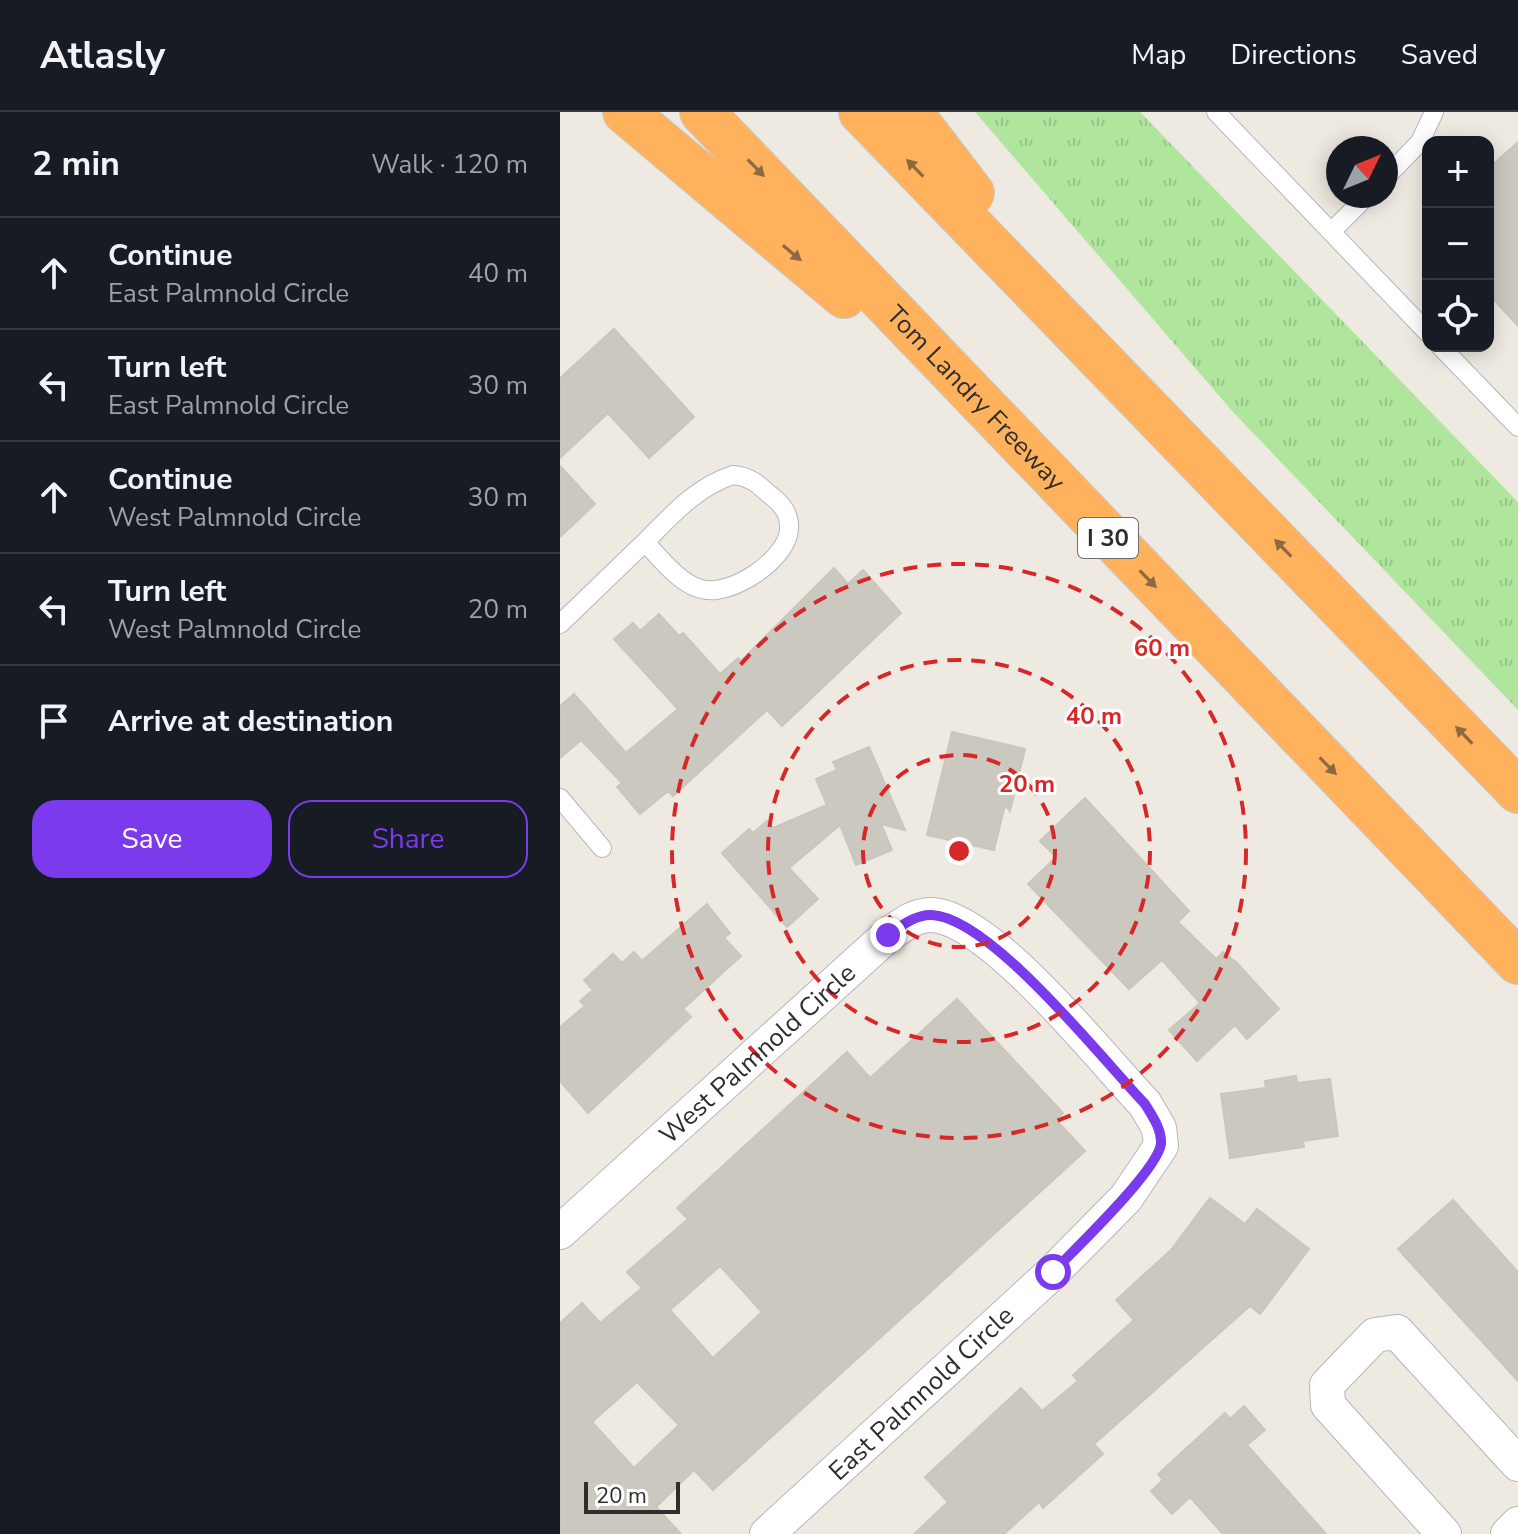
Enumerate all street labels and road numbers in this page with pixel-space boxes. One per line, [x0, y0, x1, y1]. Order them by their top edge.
street label: Tom Landry Freeway [879, 298, 1074, 499]
road number: I 30 [1078, 518, 1138, 558]
street label: West Palmnold Circle [652, 956, 863, 1152]
street label: East Palmnold Circle [821, 1298, 1021, 1488]

